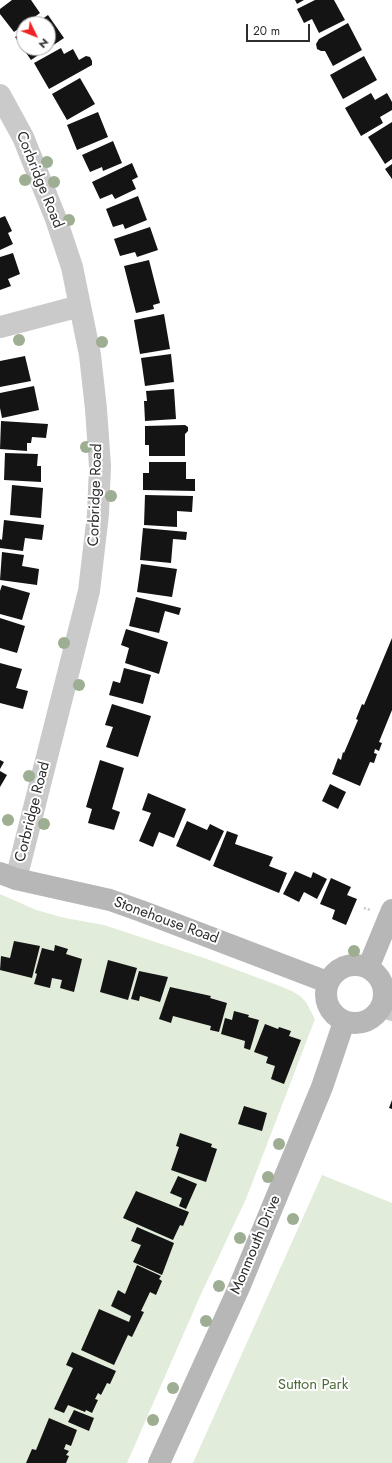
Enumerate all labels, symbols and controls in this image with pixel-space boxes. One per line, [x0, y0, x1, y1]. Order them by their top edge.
north arrow [16, 16, 56, 56]
scale bar [248, 16, 312, 42]
text: 20 m [253, 22, 280, 40]
text: N [35, 35, 53, 52]
street label: Corbridge Road [11, 129, 67, 231]
street label: Corbridge Road [85, 443, 107, 547]
street label: Corbridge Road [12, 760, 54, 864]
street label: Stonehouse Road [111, 894, 221, 948]
street label: Monmouth Drive [227, 1193, 285, 1297]
park label: Sutton Park [278, 1376, 348, 1394]

